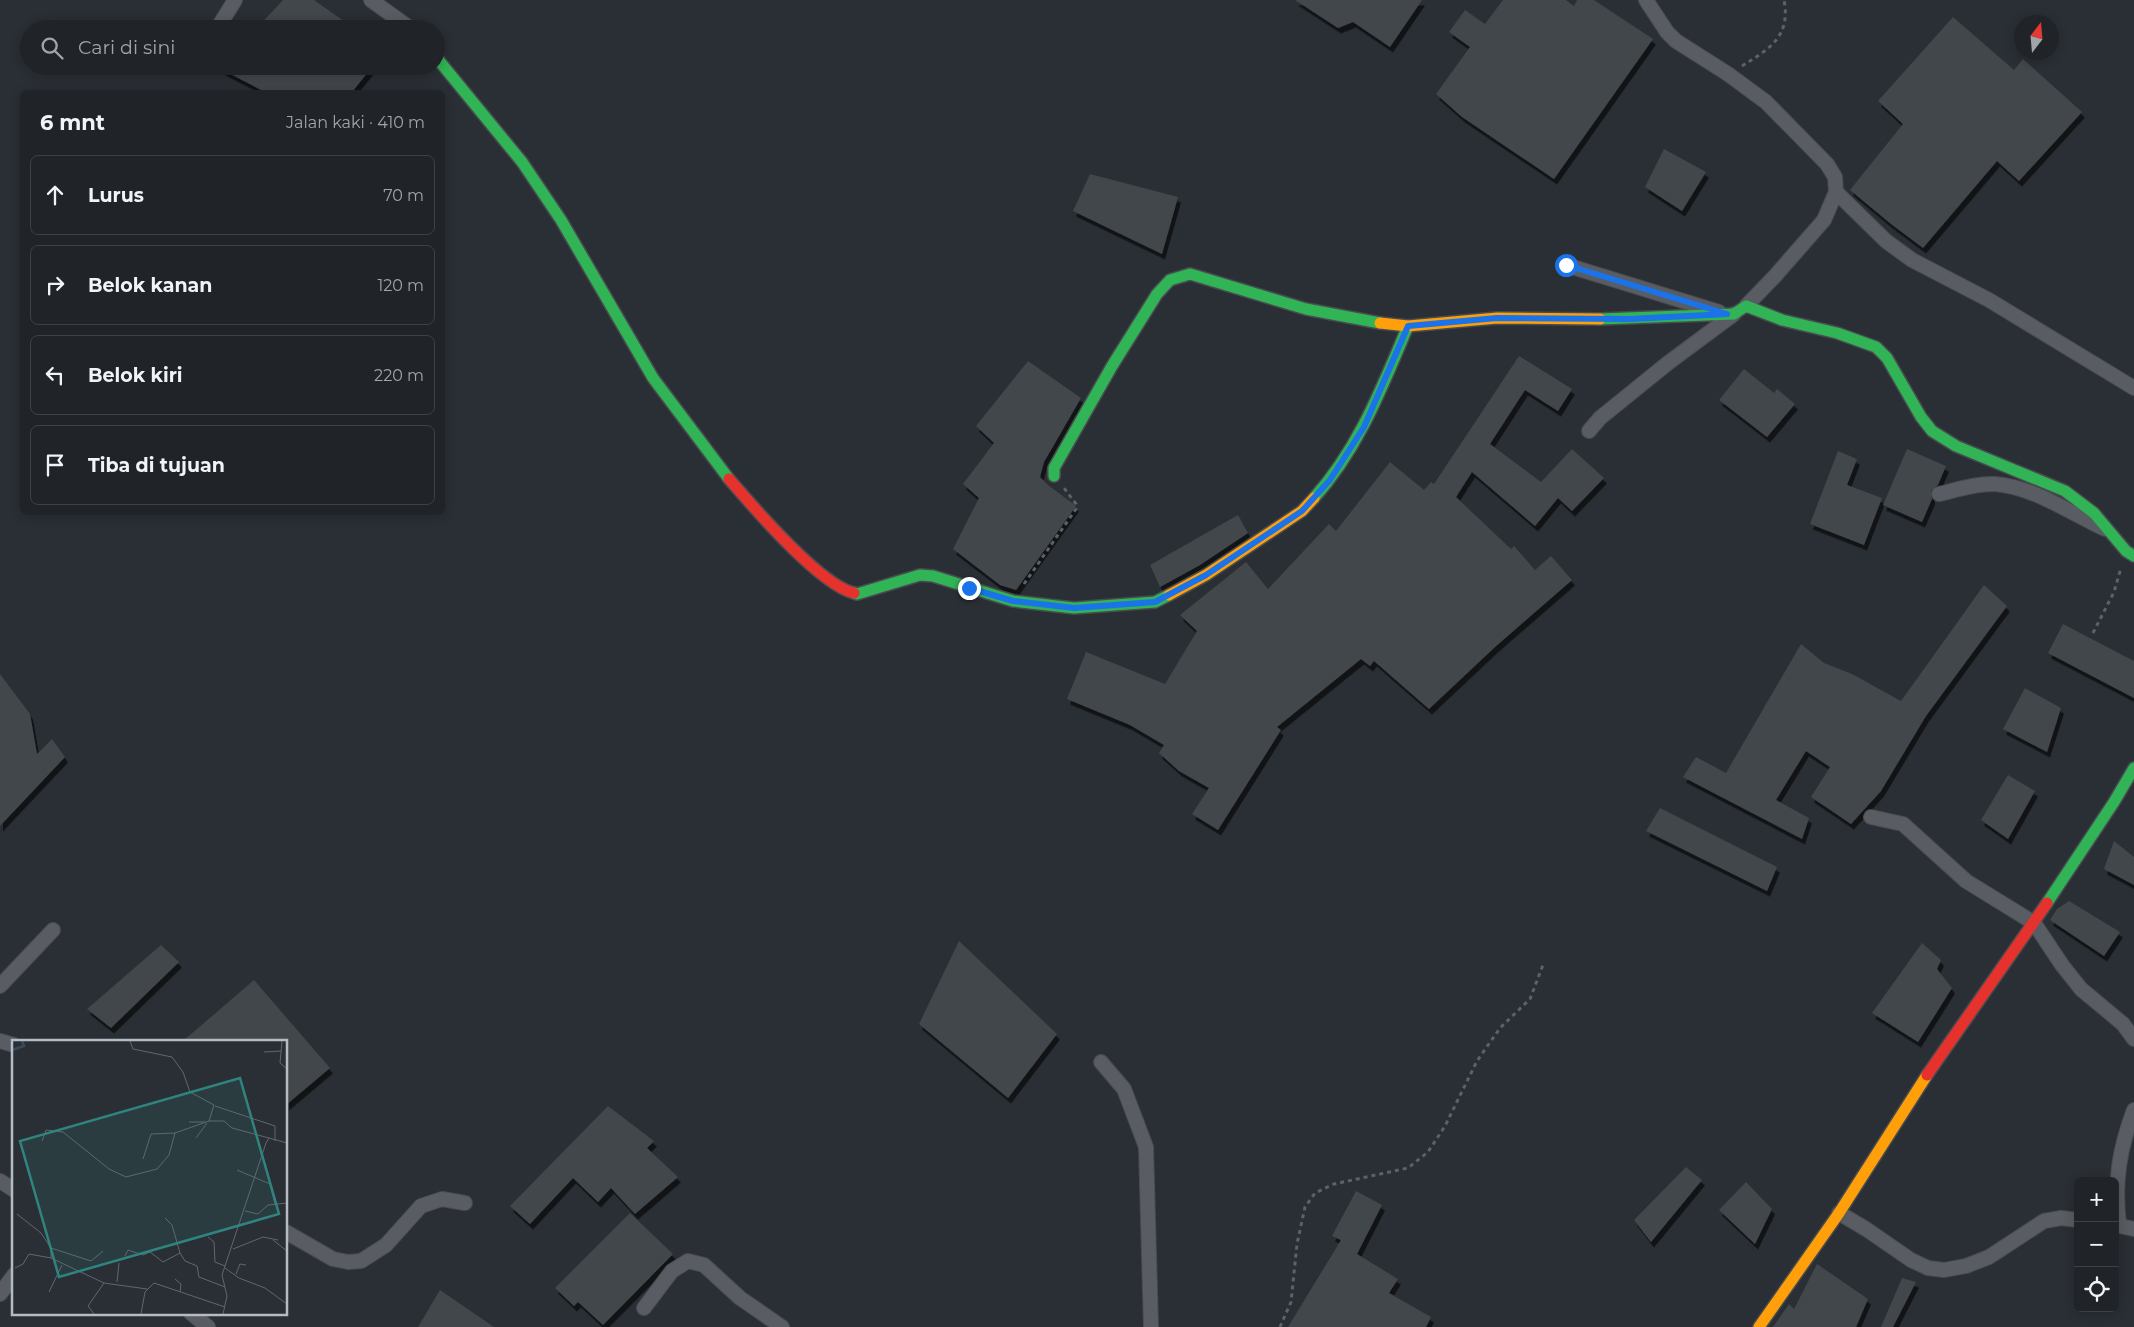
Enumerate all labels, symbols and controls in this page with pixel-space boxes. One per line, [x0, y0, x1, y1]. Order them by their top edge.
north arrow [2014, 15, 2059, 60]
search box [20, 20, 445, 75]
icon: search [38, 34, 66, 62]
text: Cari di sini [78, 36, 175, 59]
text: 6 mnt [40, 110, 105, 135]
text: Jalan kaki · 410 m [286, 113, 425, 132]
icon: ahead [41, 181, 69, 209]
text: Lurus [88, 184, 144, 207]
text: 70 m [383, 186, 424, 205]
route start [1555, 254, 1578, 277]
icon: right [41, 271, 69, 299]
text: Belok kanan [88, 274, 212, 297]
text: 120 m [377, 276, 424, 295]
icon: left [41, 361, 69, 389]
text: Belok kiri [88, 364, 183, 387]
text: 220 m [374, 366, 424, 385]
icon: arrive [41, 451, 69, 479]
text: Tiba di tujuan [88, 454, 225, 477]
route end [958, 577, 981, 600]
inset map [12, 1040, 288, 1314]
map controls [2074, 1177, 2119, 1312]
button: + [2074, 1177, 2119, 1222]
button: − [2074, 1222, 2119, 1267]
button: locate [2074, 1267, 2119, 1312]

